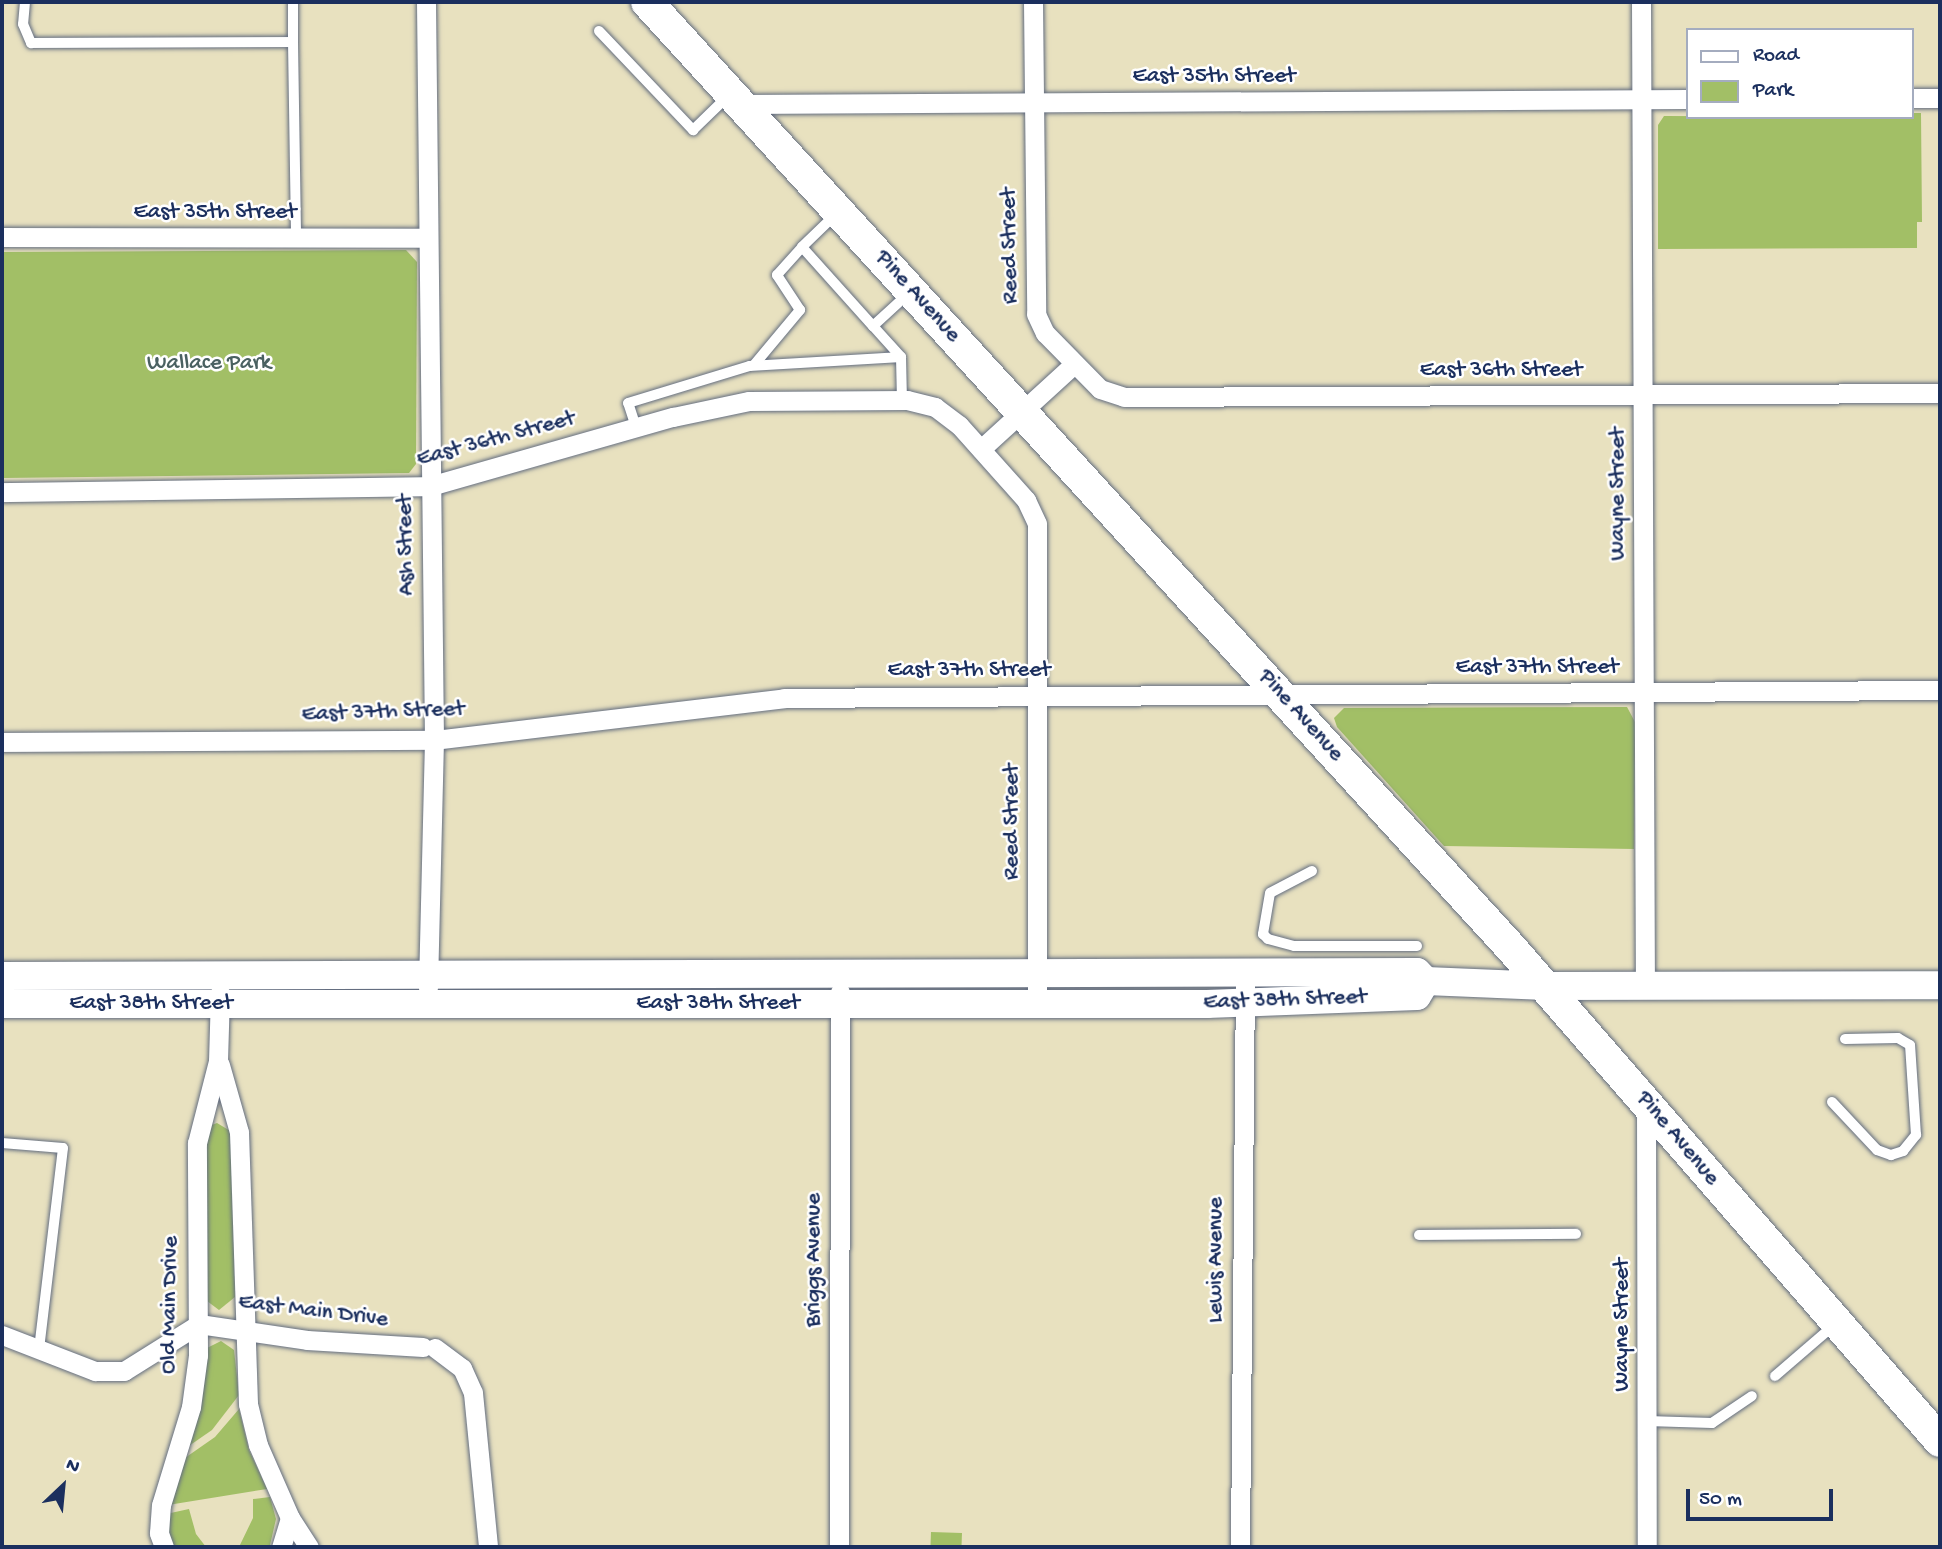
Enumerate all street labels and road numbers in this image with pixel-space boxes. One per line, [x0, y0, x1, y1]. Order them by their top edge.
street label: East 35th Street [1133, 63, 1295, 91]
street label: Reed Street [996, 188, 1026, 304]
street label: East 35th Street [134, 199, 296, 227]
street label: Pine Avenue [868, 245, 966, 349]
street label: East 36th Street [1420, 357, 1582, 385]
street label: East 36th Street [414, 406, 578, 474]
street label: Wayne Street [1605, 427, 1633, 561]
street label: Ash Street [392, 494, 422, 596]
street label: East 37th Street [1456, 654, 1618, 682]
street label: East 37th Street [888, 657, 1050, 685]
street label: Pine Avenue [1251, 664, 1349, 768]
street label: East 37th Street [301, 696, 465, 730]
street label: Reed Street [999, 764, 1027, 880]
street label: East 38th Street [1203, 984, 1367, 1018]
street label: East 38th Street [69, 990, 233, 1018]
street label: East 38th Street [636, 990, 800, 1018]
street label: Pine Avenue [1629, 1086, 1725, 1192]
street label: Briggs Avenue [801, 1193, 829, 1327]
street label: Lewis Avenue [1203, 1197, 1231, 1323]
street label: Old Main Drive [156, 1236, 186, 1374]
street label: Wayne Street [1609, 1258, 1637, 1392]
street label: East Main Drive [237, 1289, 389, 1335]

